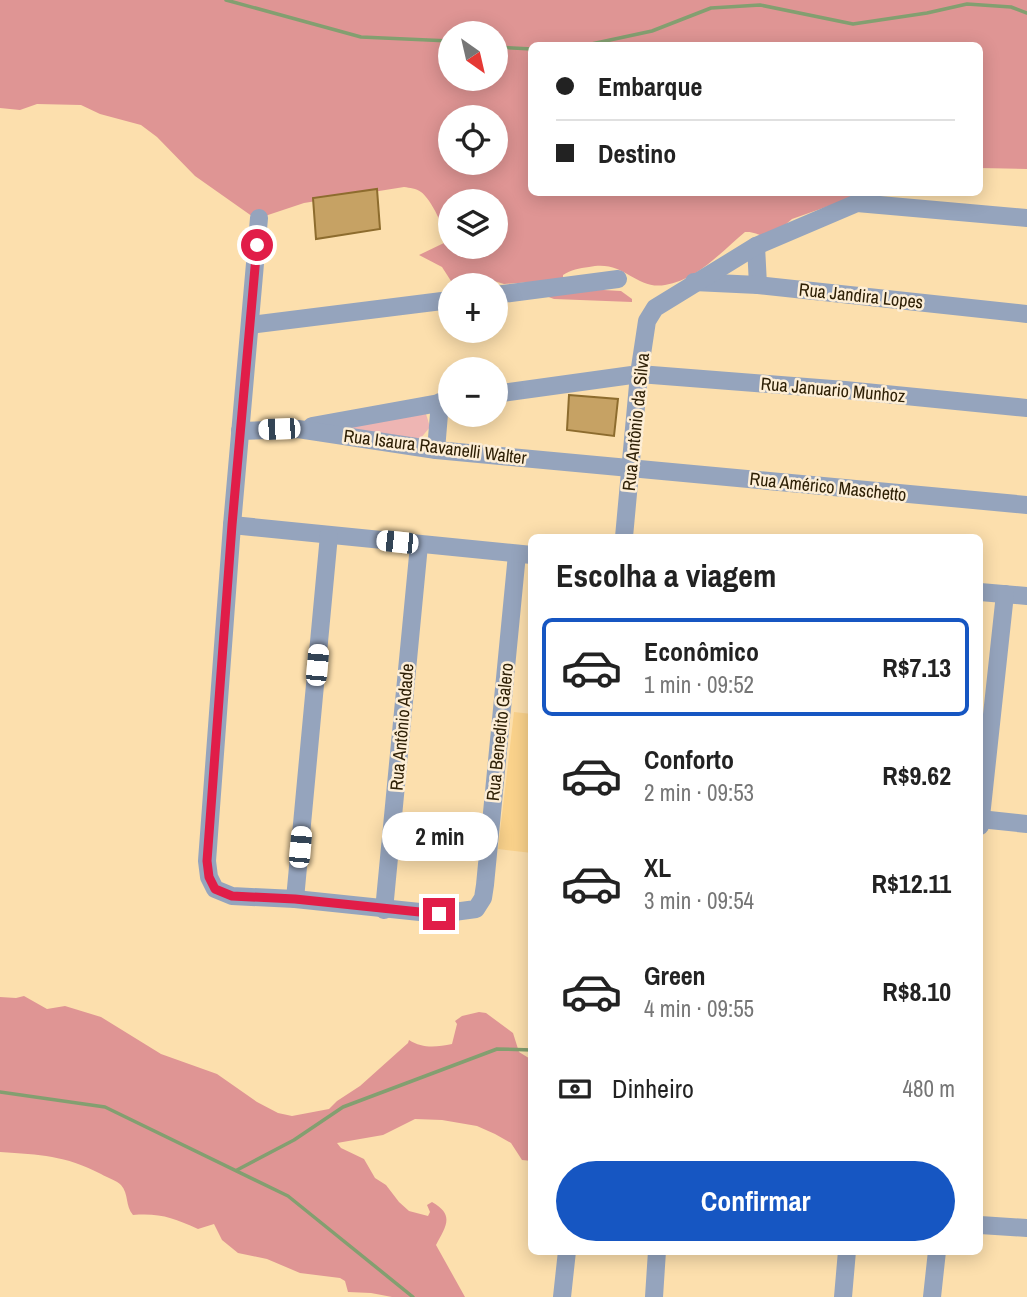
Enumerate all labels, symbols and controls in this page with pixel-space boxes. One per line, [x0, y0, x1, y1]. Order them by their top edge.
north arrow [438, 21, 508, 91]
map controls [438, 21, 508, 427]
text: Embarque [598, 69, 702, 104]
button: locate [438, 105, 508, 175]
text: Destino [598, 136, 676, 171]
button: layers [438, 189, 508, 259]
route start [241, 229, 273, 261]
button: + [438, 273, 508, 343]
street label: Rua Jandira Lopes [798, 277, 924, 314]
street label: Rua Antônio da Silva [616, 352, 655, 492]
button: − [438, 357, 508, 427]
street label: Rua Januario Munhoz [760, 371, 906, 408]
car [258, 418, 301, 440]
street label: Rua Isaura Ravanelli Walter [342, 423, 528, 470]
street label: Rua Américo Maschetto [748, 466, 908, 507]
car [376, 529, 419, 555]
text: Escolha a viagem [556, 554, 776, 597]
text: Econômico [644, 634, 759, 669]
icon: car [560, 636, 623, 699]
car [305, 643, 330, 687]
text: R$7.13 [882, 650, 951, 685]
street label: Rua Antônio Adade [384, 662, 419, 791]
street label: Rua Benedito Galero [480, 662, 519, 802]
text: 1 min · 09:52 [644, 669, 754, 700]
text: Conforto [644, 742, 734, 777]
icon: car [560, 744, 623, 807]
text: R$9.62 [882, 758, 951, 793]
text: 2 min · 09:53 [644, 777, 754, 808]
callout: 2 min [381, 813, 497, 862]
text: 2 min [415, 821, 465, 852]
car [288, 825, 313, 869]
text: XL [644, 850, 671, 885]
icon: car [560, 852, 623, 915]
text: R$12.11 [872, 866, 951, 901]
text: 3 min · 09:54 [644, 885, 754, 916]
route end [423, 898, 455, 930]
text: Green [644, 958, 706, 993]
icon: car [560, 960, 623, 1023]
text: R$8.10 [882, 974, 951, 1009]
text: 4 min · 09:55 [644, 993, 754, 1024]
icon: cash [556, 1070, 594, 1108]
text: Dinheiro [612, 1071, 694, 1106]
text: 480 m [903, 1073, 955, 1104]
button: Confirmar [556, 1161, 955, 1241]

